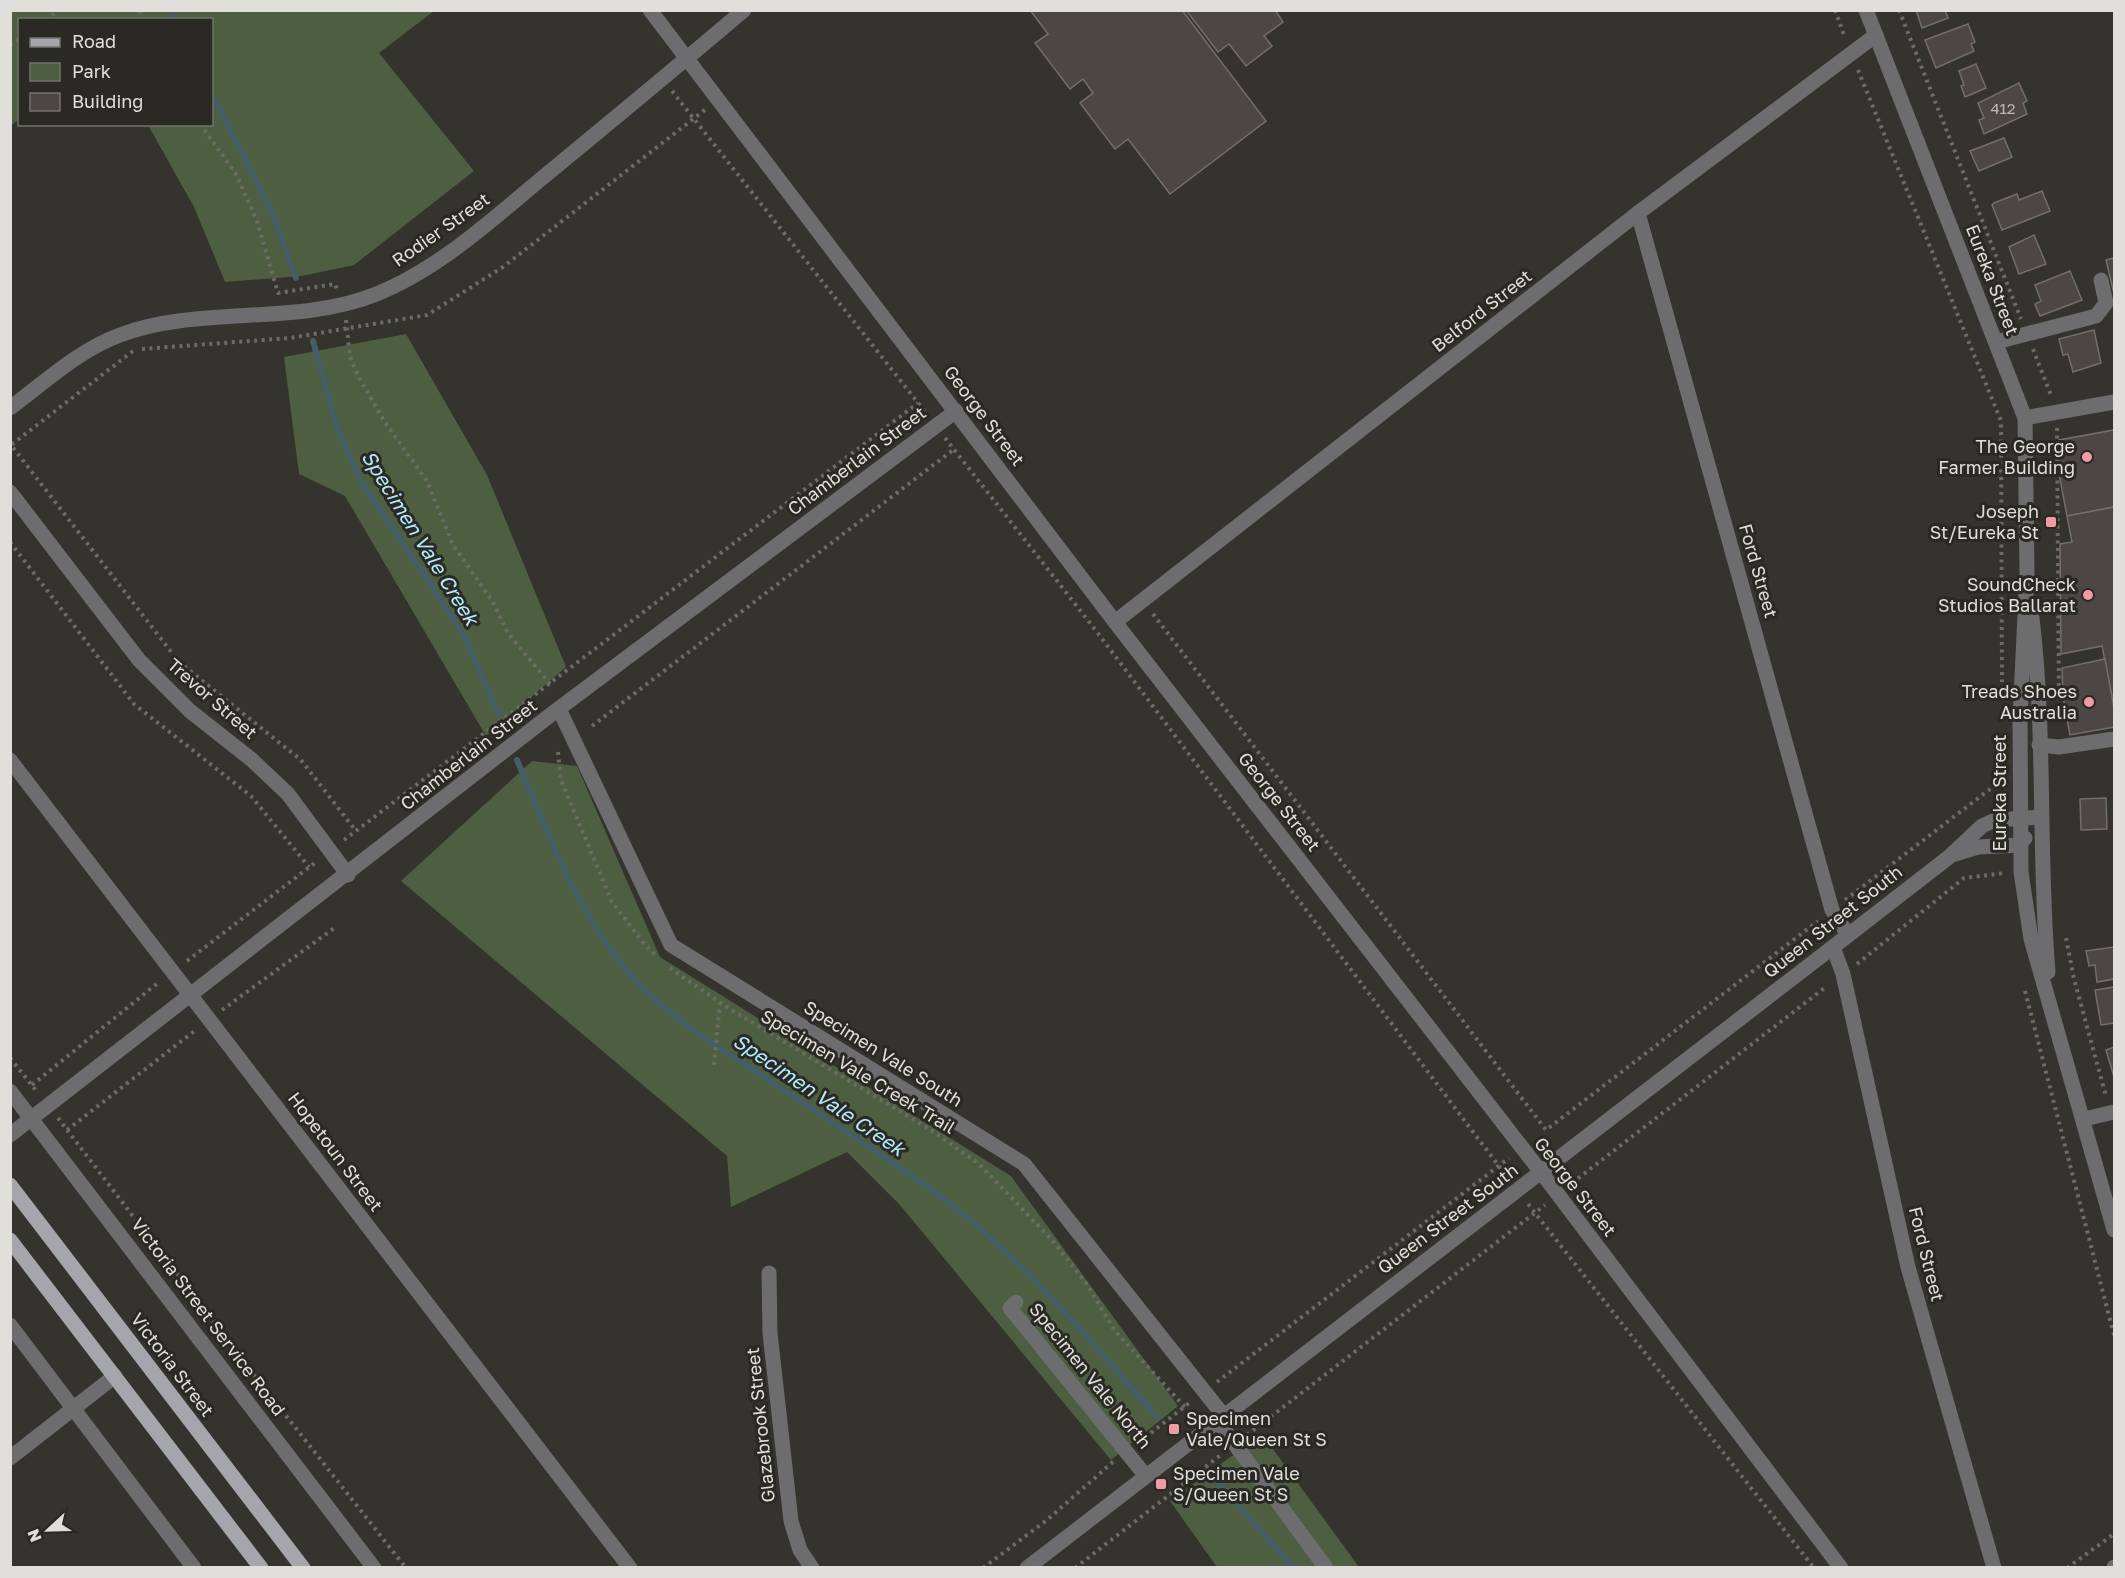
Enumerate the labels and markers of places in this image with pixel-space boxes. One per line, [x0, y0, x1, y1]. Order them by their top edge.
place label: The George Farmer Building [1938, 435, 2075, 478]
marker: The George Farmer Building [2080, 450, 2094, 464]
place label: Joseph St/Eureka St [1930, 500, 2039, 543]
marker: Joseph St/Eureka St [2044, 515, 2058, 529]
place label: SoundCheck Studios Ballarat [1938, 573, 2076, 616]
marker: SoundCheck Studios Ballarat [2081, 588, 2095, 602]
place label: Treads Shoes Australia [1962, 680, 2077, 723]
marker: Treads Shoes Australia [2082, 695, 2096, 709]
place label: Specimen Vale/Queen St S [1186, 1407, 1327, 1450]
marker: Specimen Vale/Queen St S [1167, 1422, 1181, 1436]
place label: Specimen Vale S/Queen St S [1173, 1462, 1300, 1505]
marker: Specimen Vale S/Queen St S [1154, 1477, 1168, 1491]

